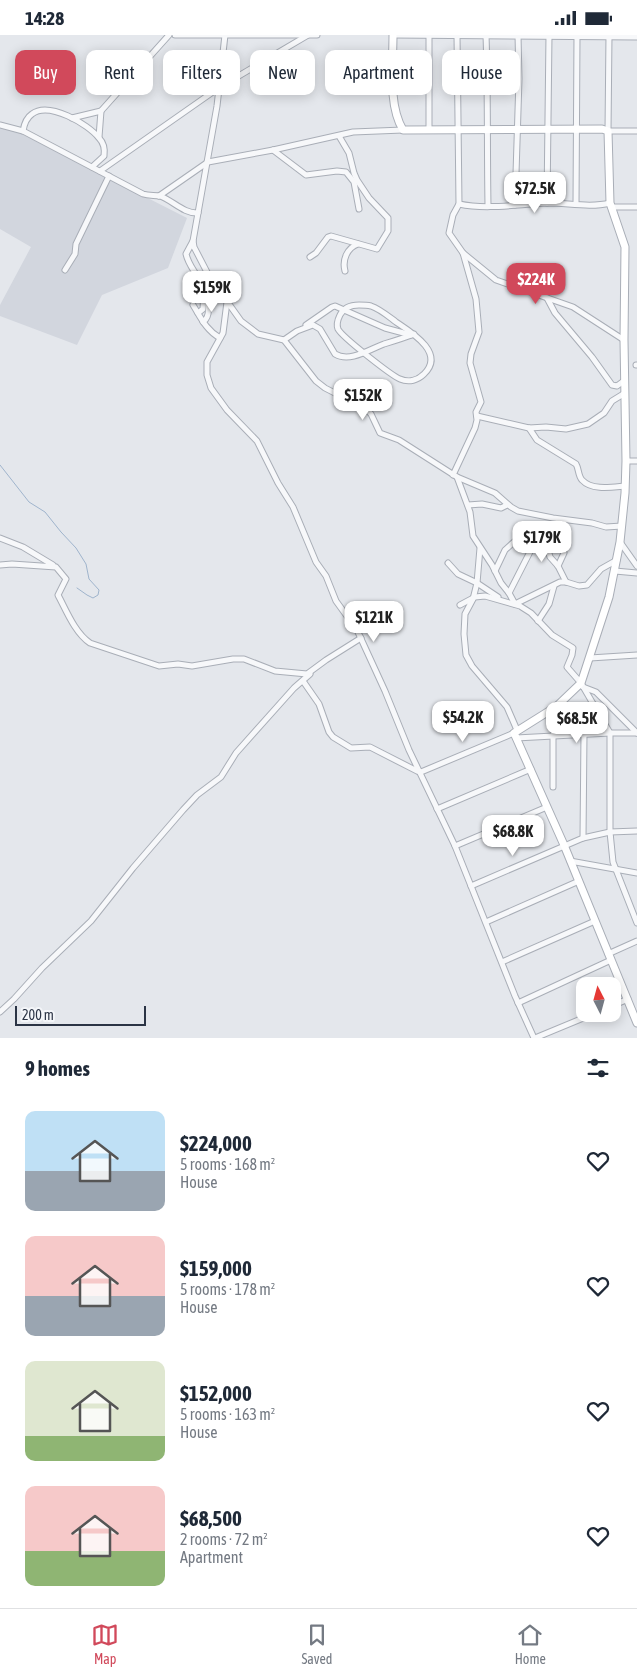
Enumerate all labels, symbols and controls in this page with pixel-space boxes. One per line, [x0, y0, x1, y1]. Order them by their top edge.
text: 14:28 [25, 7, 64, 29]
chip: Buy [15, 50, 76, 95]
chip: Rent [86, 50, 153, 95]
chip: Filters [163, 50, 240, 95]
chip: New [250, 50, 315, 95]
chip: Apartment [325, 50, 432, 95]
chip: House [442, 50, 520, 95]
pin: $72.5K [494, 171, 576, 214]
text: $72.5K [515, 179, 555, 197]
pin: $224K [501, 263, 571, 305]
text: $224K [517, 270, 555, 288]
pin: $159K [177, 271, 247, 313]
text: $159K [193, 278, 231, 296]
pin: $152K [328, 379, 398, 421]
text: $152K [344, 386, 382, 404]
pin: $179K [507, 521, 577, 563]
text: $179K [523, 528, 561, 546]
pin: $121K [339, 601, 409, 643]
text: $121K [355, 608, 393, 626]
pin: $54.2K [422, 701, 504, 743]
pin: $68.5K [536, 701, 618, 744]
text: $54.2K [443, 708, 483, 726]
text: $68.5K [557, 709, 597, 727]
pin: $68.8K [472, 815, 554, 857]
text: $68.8K [493, 822, 533, 840]
north arrow [576, 977, 621, 1023]
map controls [576, 977, 621, 1022]
scale bar [15, 1003, 146, 1026]
text: 200 m [22, 1007, 54, 1023]
icon: filters [584, 1054, 612, 1082]
text: 9 homes [25, 1056, 90, 1080]
icon: home [65, 1131, 125, 1191]
text: $224,000 [180, 1131, 252, 1155]
icon: heart [584, 1147, 612, 1175]
text: 5 rooms · 168 m² [180, 1155, 275, 1173]
text: House [180, 1173, 217, 1191]
icon: home [65, 1256, 125, 1316]
text: $159,000 [180, 1256, 252, 1280]
icon: heart [584, 1272, 612, 1300]
text: 5 rooms · 178 m² [180, 1280, 275, 1298]
text: House [180, 1298, 217, 1316]
icon: home [65, 1381, 125, 1441]
text: $152,000 [180, 1381, 252, 1405]
icon: heart [584, 1397, 612, 1425]
text: 5 rooms · 163 m² [180, 1405, 275, 1423]
text: House [180, 1423, 217, 1441]
icon: home [65, 1506, 125, 1566]
text: $68,500 [180, 1506, 242, 1530]
icon: heart [584, 1522, 612, 1550]
text: 2 rooms · 72 m² [180, 1530, 268, 1548]
text: Apartment [180, 1548, 243, 1566]
tab: Map [91, 1621, 119, 1667]
tab: Saved [301, 1621, 332, 1667]
tab: Home [515, 1621, 546, 1667]

